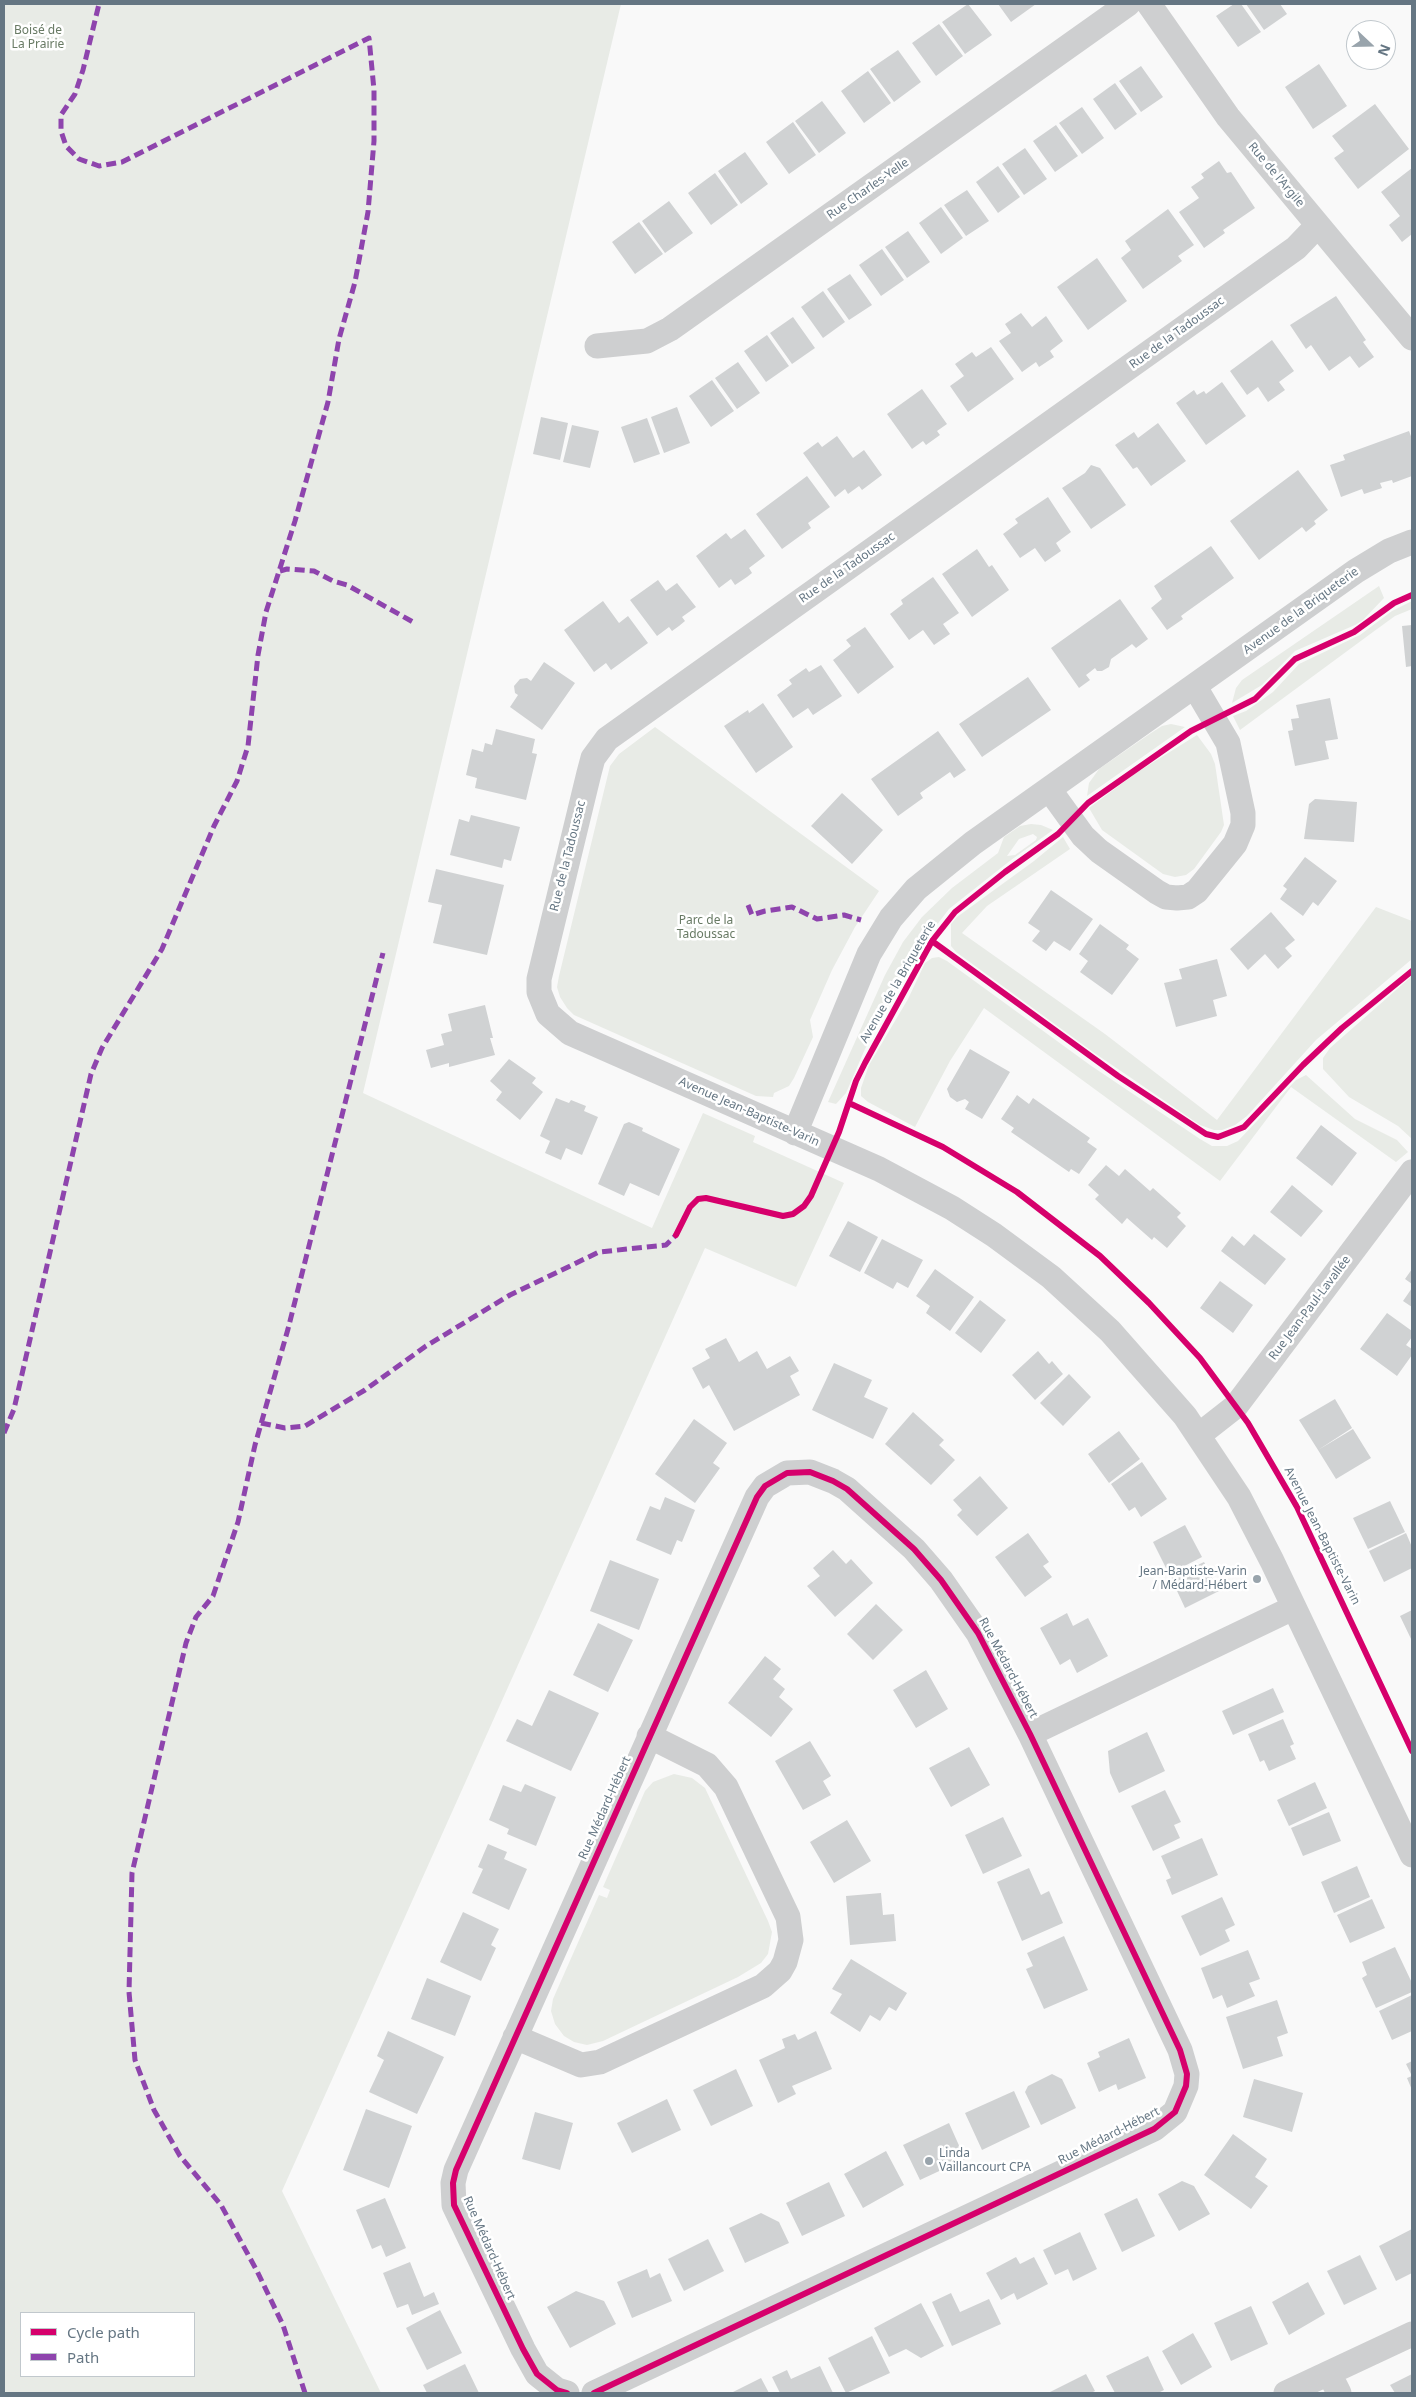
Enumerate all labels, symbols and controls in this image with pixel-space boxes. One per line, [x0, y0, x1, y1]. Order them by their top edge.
north arrow [1346, 20, 1396, 70]
park label: Boisé de La Prairie [12, 24, 64, 52]
text: N [1374, 41, 1395, 59]
street label: Rue de l'Argile [1245, 140, 1307, 210]
street label: Rue Charles-Yelle [824, 155, 912, 223]
street label: Rue de la Tadoussac [1127, 294, 1227, 372]
street label: Rue de la Tadoussac [796, 530, 898, 606]
street label: Avenue de la Briqueterie [1241, 564, 1361, 658]
street label: Rue de la Tadoussac [547, 799, 589, 913]
park label: Parc de la Tadoussac [677, 914, 735, 942]
street label: Avenue de la Briqueterie [857, 918, 939, 1046]
street label: Avenue Jean-Baptiste-Varin [676, 1074, 822, 1150]
street label: Rue Jean-Paul-Lavallée [1266, 1253, 1354, 1363]
street label: Avenue Jean-Baptiste-Varin [1281, 1465, 1363, 1607]
place label: Jean-Baptiste-Varin / Médard-Hébert [1140, 1565, 1247, 1593]
marker: Jean-Baptiste-Varin / Médard-Hébert [1251, 1573, 1263, 1585]
street label: Rue Médard-Hébert [975, 1615, 1041, 1721]
street label: Rue Médard-Hébert [576, 1754, 634, 1862]
street label: Rue Médard-Hébert [1056, 2104, 1162, 2168]
place label: Linda Vaillancourt CPA [939, 2147, 1031, 2175]
marker: Linda Vaillancourt CPA [923, 2155, 935, 2167]
street label: Rue Médard-Hébert [460, 2194, 518, 2302]
legend [20, 2312, 195, 2377]
text: Cycle path [67, 2322, 140, 2342]
text: Path [67, 2347, 99, 2367]

